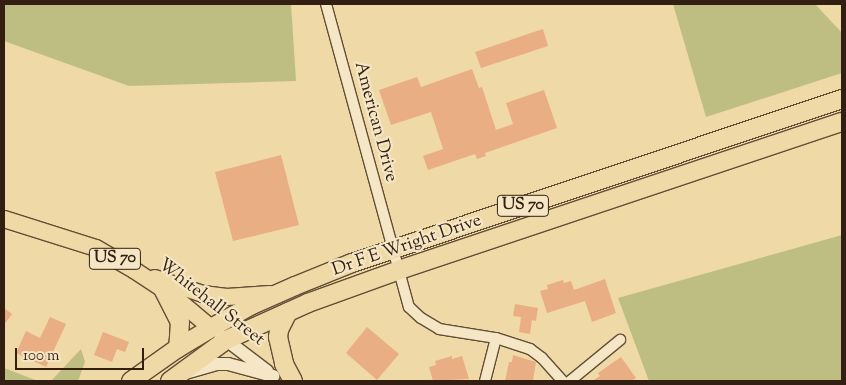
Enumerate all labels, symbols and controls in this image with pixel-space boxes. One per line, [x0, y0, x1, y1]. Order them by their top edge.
street label: American Drive [349, 59, 401, 185]
road number: US 70 [497, 192, 549, 220]
street label: Dr F E Wright Drive [329, 210, 485, 282]
road number: US 70 [89, 245, 141, 272]
street label: Whitehall Street [153, 255, 269, 351]
scale bar [18, 338, 146, 370]
text: 100 m [23, 346, 59, 367]

